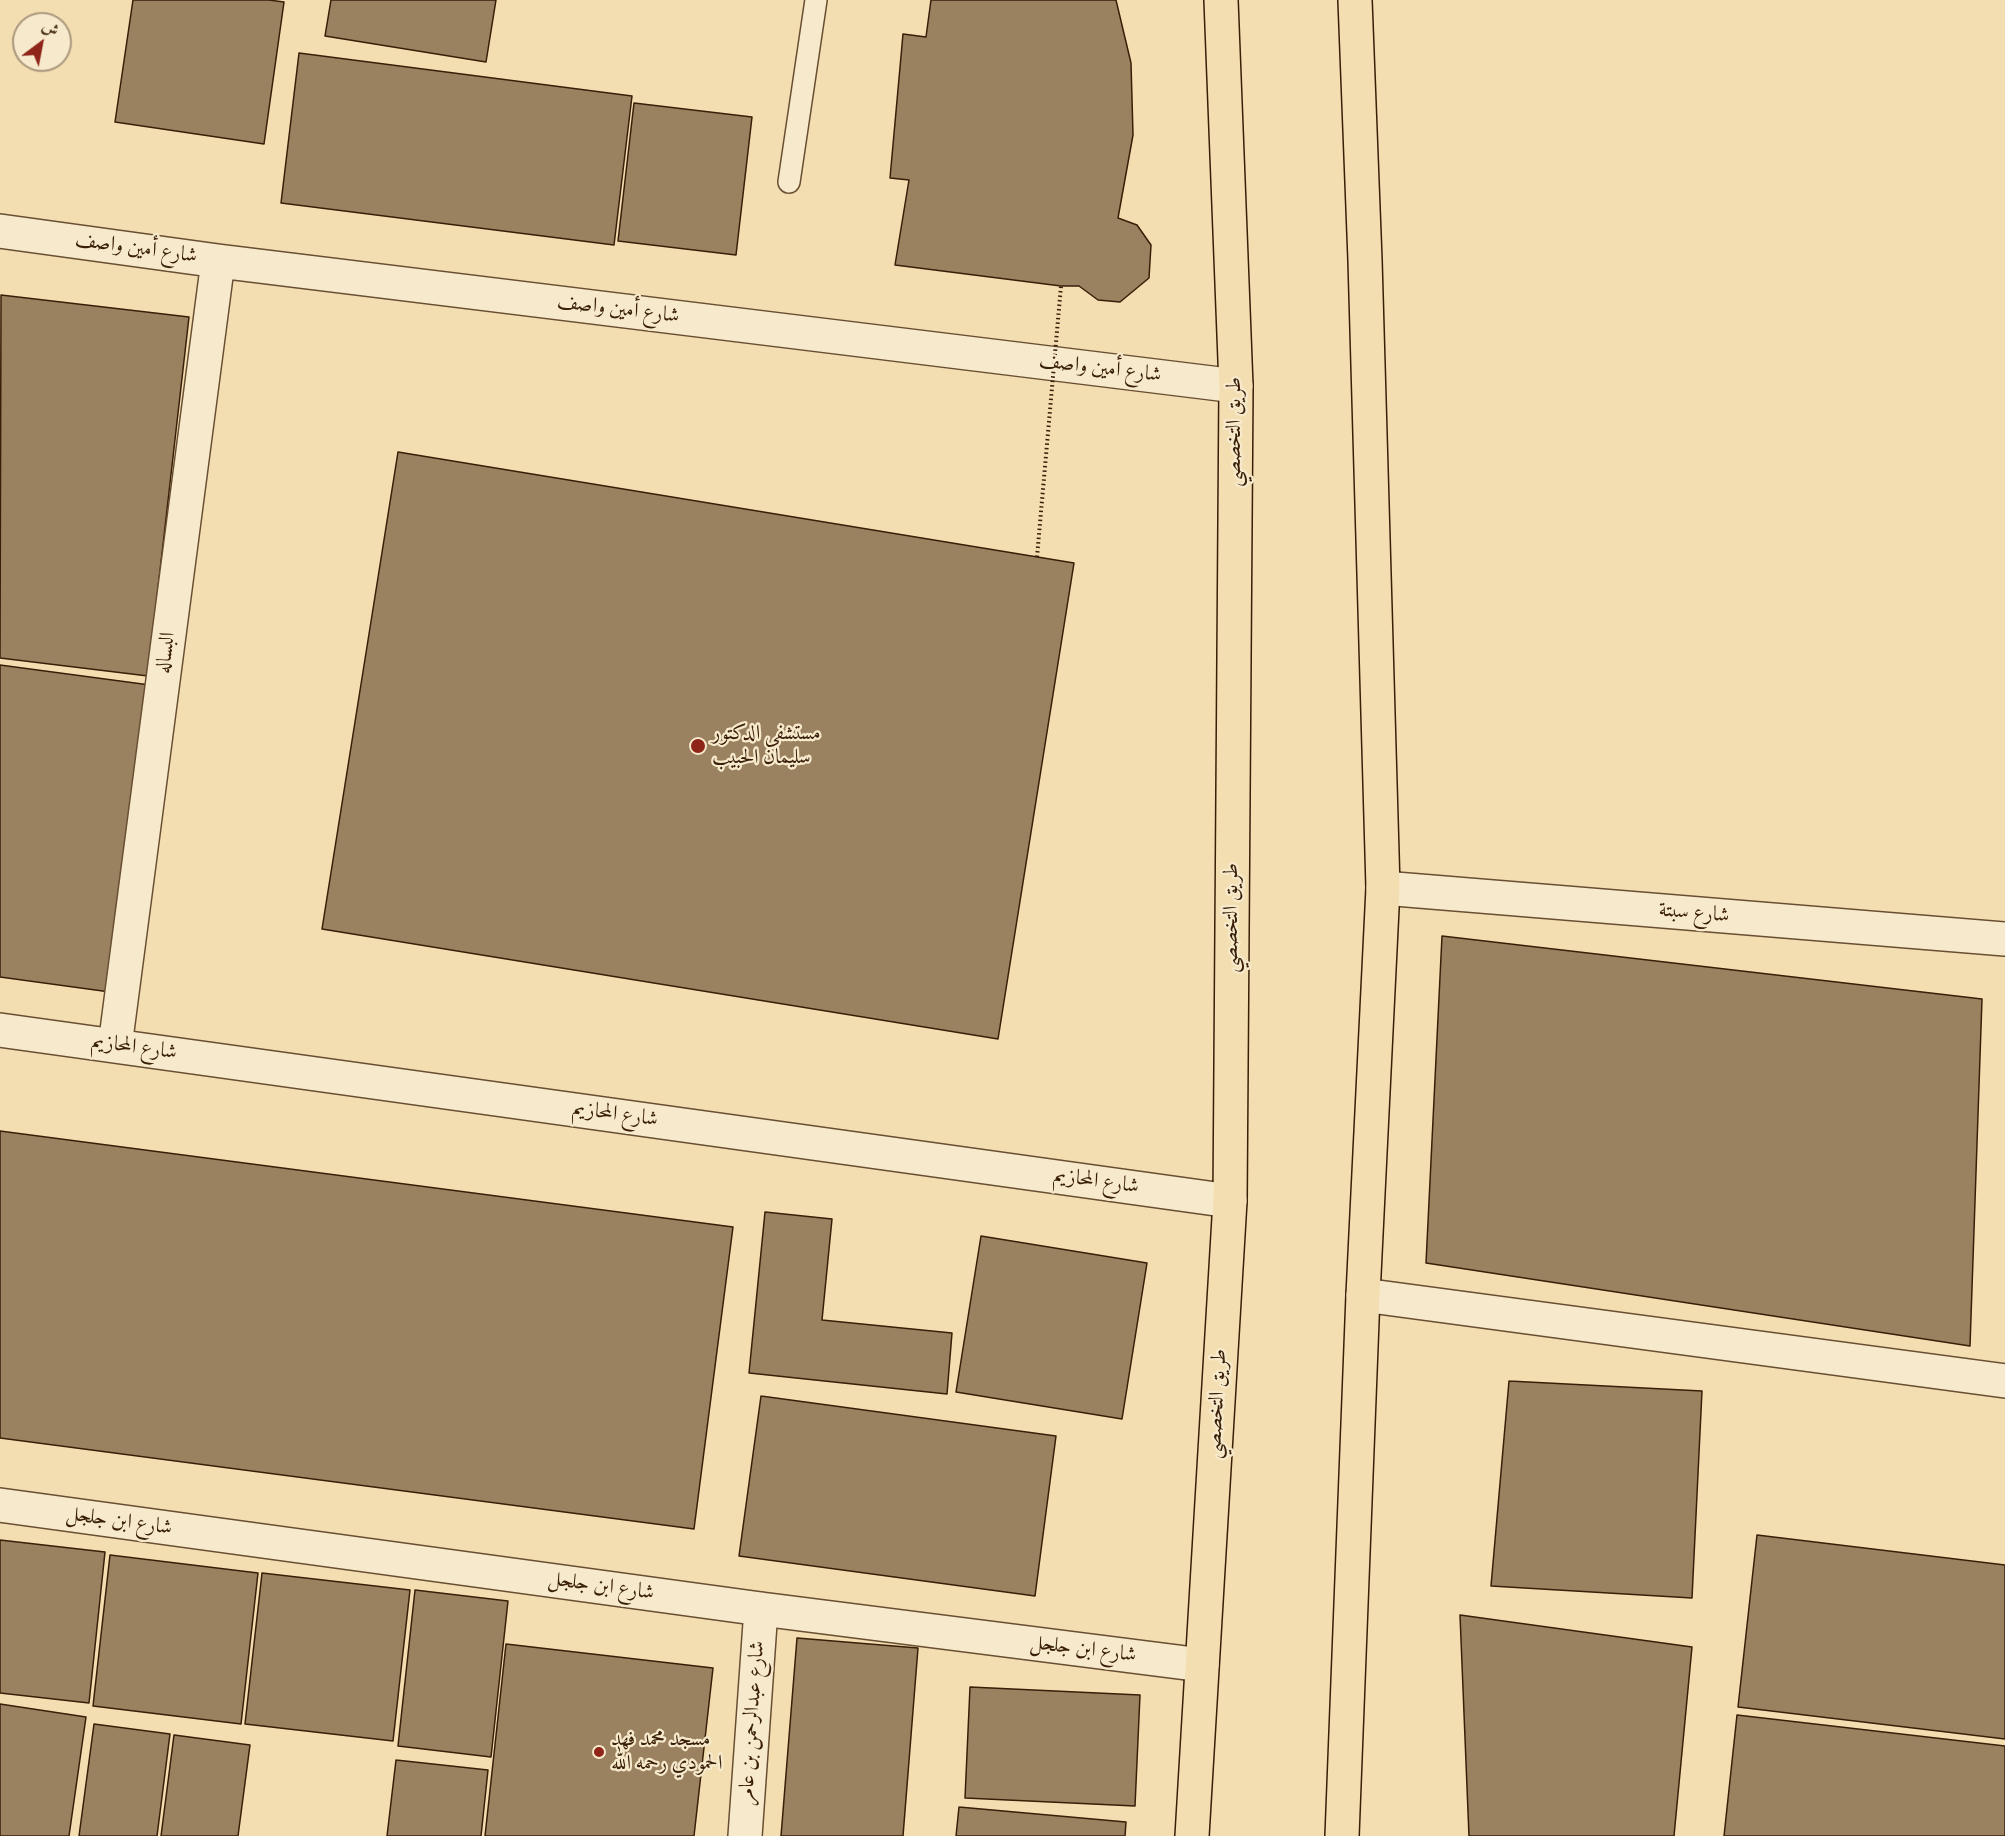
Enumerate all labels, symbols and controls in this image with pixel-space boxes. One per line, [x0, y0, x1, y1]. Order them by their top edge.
north arrow [12, 12, 72, 72]
text: ش [38, 16, 63, 41]
street label: شارع أمين واصف [73, 228, 199, 270]
street label: شارع أمين واصف [555, 290, 681, 330]
street label: شارع أمين واصف [1037, 349, 1163, 389]
street label: طريق التخصصي [1222, 377, 1248, 487]
street label: البساله [152, 631, 182, 675]
place label: مستشفى الدكتور سليمان الحبيب [712, 721, 821, 771]
marker: مستشفى الدكتور سليمان الحبيب [689, 737, 707, 755]
street label: طريق التخصصي [1219, 863, 1245, 973]
street label: شارع سبتة [1658, 898, 1730, 930]
street label: شارع المحازيم [90, 1030, 178, 1066]
street label: شارع المحازيم [571, 1097, 659, 1133]
street label: شارع المحازيم [1052, 1164, 1140, 1200]
street label: طريق التخصصي [1203, 1348, 1233, 1460]
street label: شارع ابن جلجل [64, 1502, 174, 1542]
street label: شارع ابن جلجل [546, 1567, 656, 1607]
street label: شارع ابن جلجل [1028, 1631, 1138, 1669]
street label: شارع عبدالرحمن بن عامر [735, 1640, 771, 1806]
place label: مسجد محمد فهد الحمودي رحمه الله [611, 1727, 722, 1777]
marker: مسجد محمد فهد الحمودي رحمه الله [592, 1745, 606, 1759]

